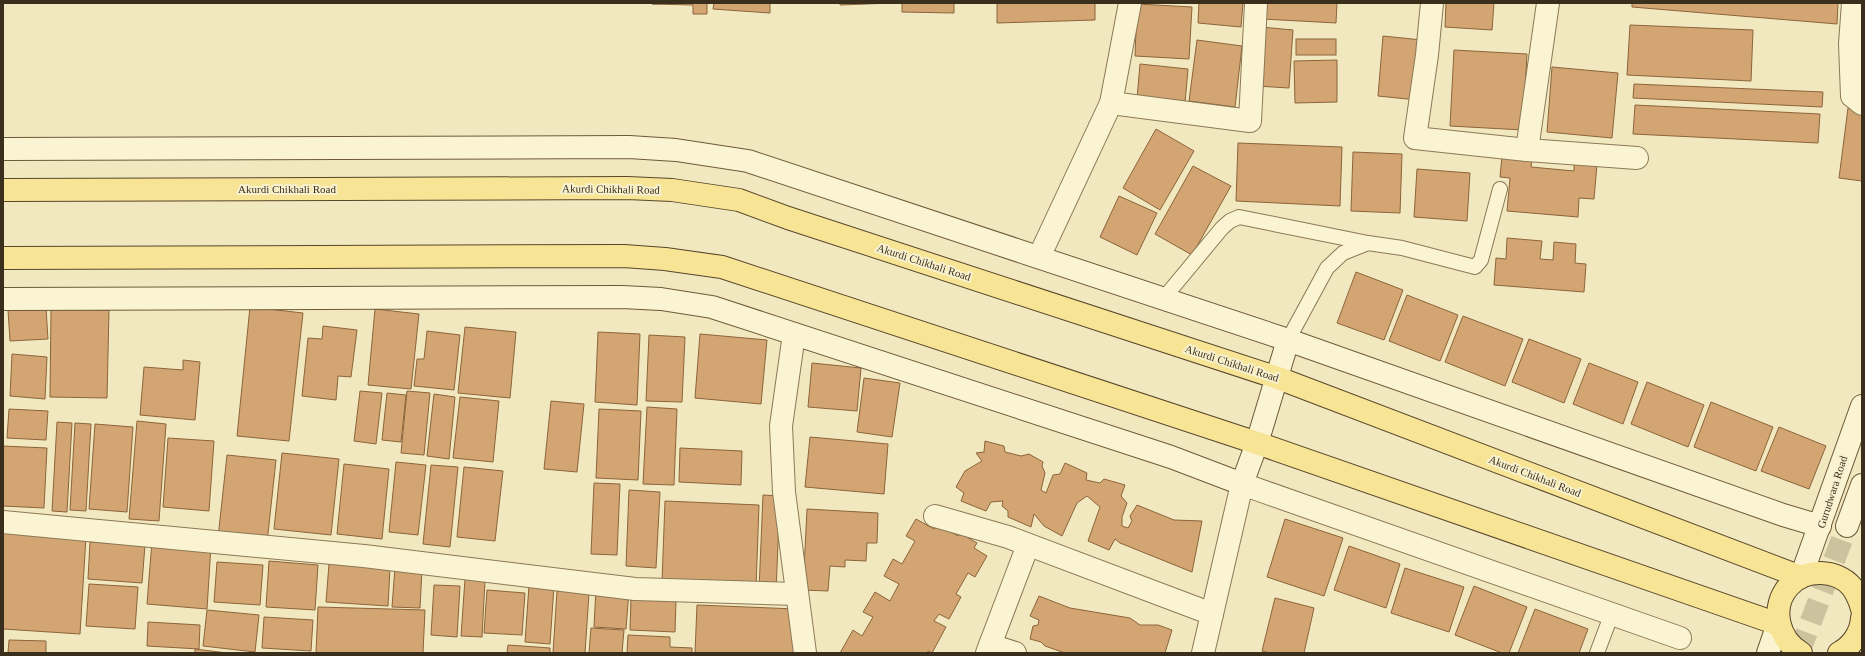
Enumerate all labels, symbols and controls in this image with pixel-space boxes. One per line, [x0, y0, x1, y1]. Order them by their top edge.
street label: Akurdi Chikhali Road [562, 182, 660, 196]
street label: Akurdi Chikhali Road [238, 183, 336, 195]
street label: Akurdi Chikhali Road [876, 241, 973, 283]
street label: Akurdi Chikhali Road [1184, 342, 1281, 384]
street label: Akurdi Chikhali Road [1487, 453, 1583, 499]
street label: Gurudwara Road [1815, 454, 1850, 530]

